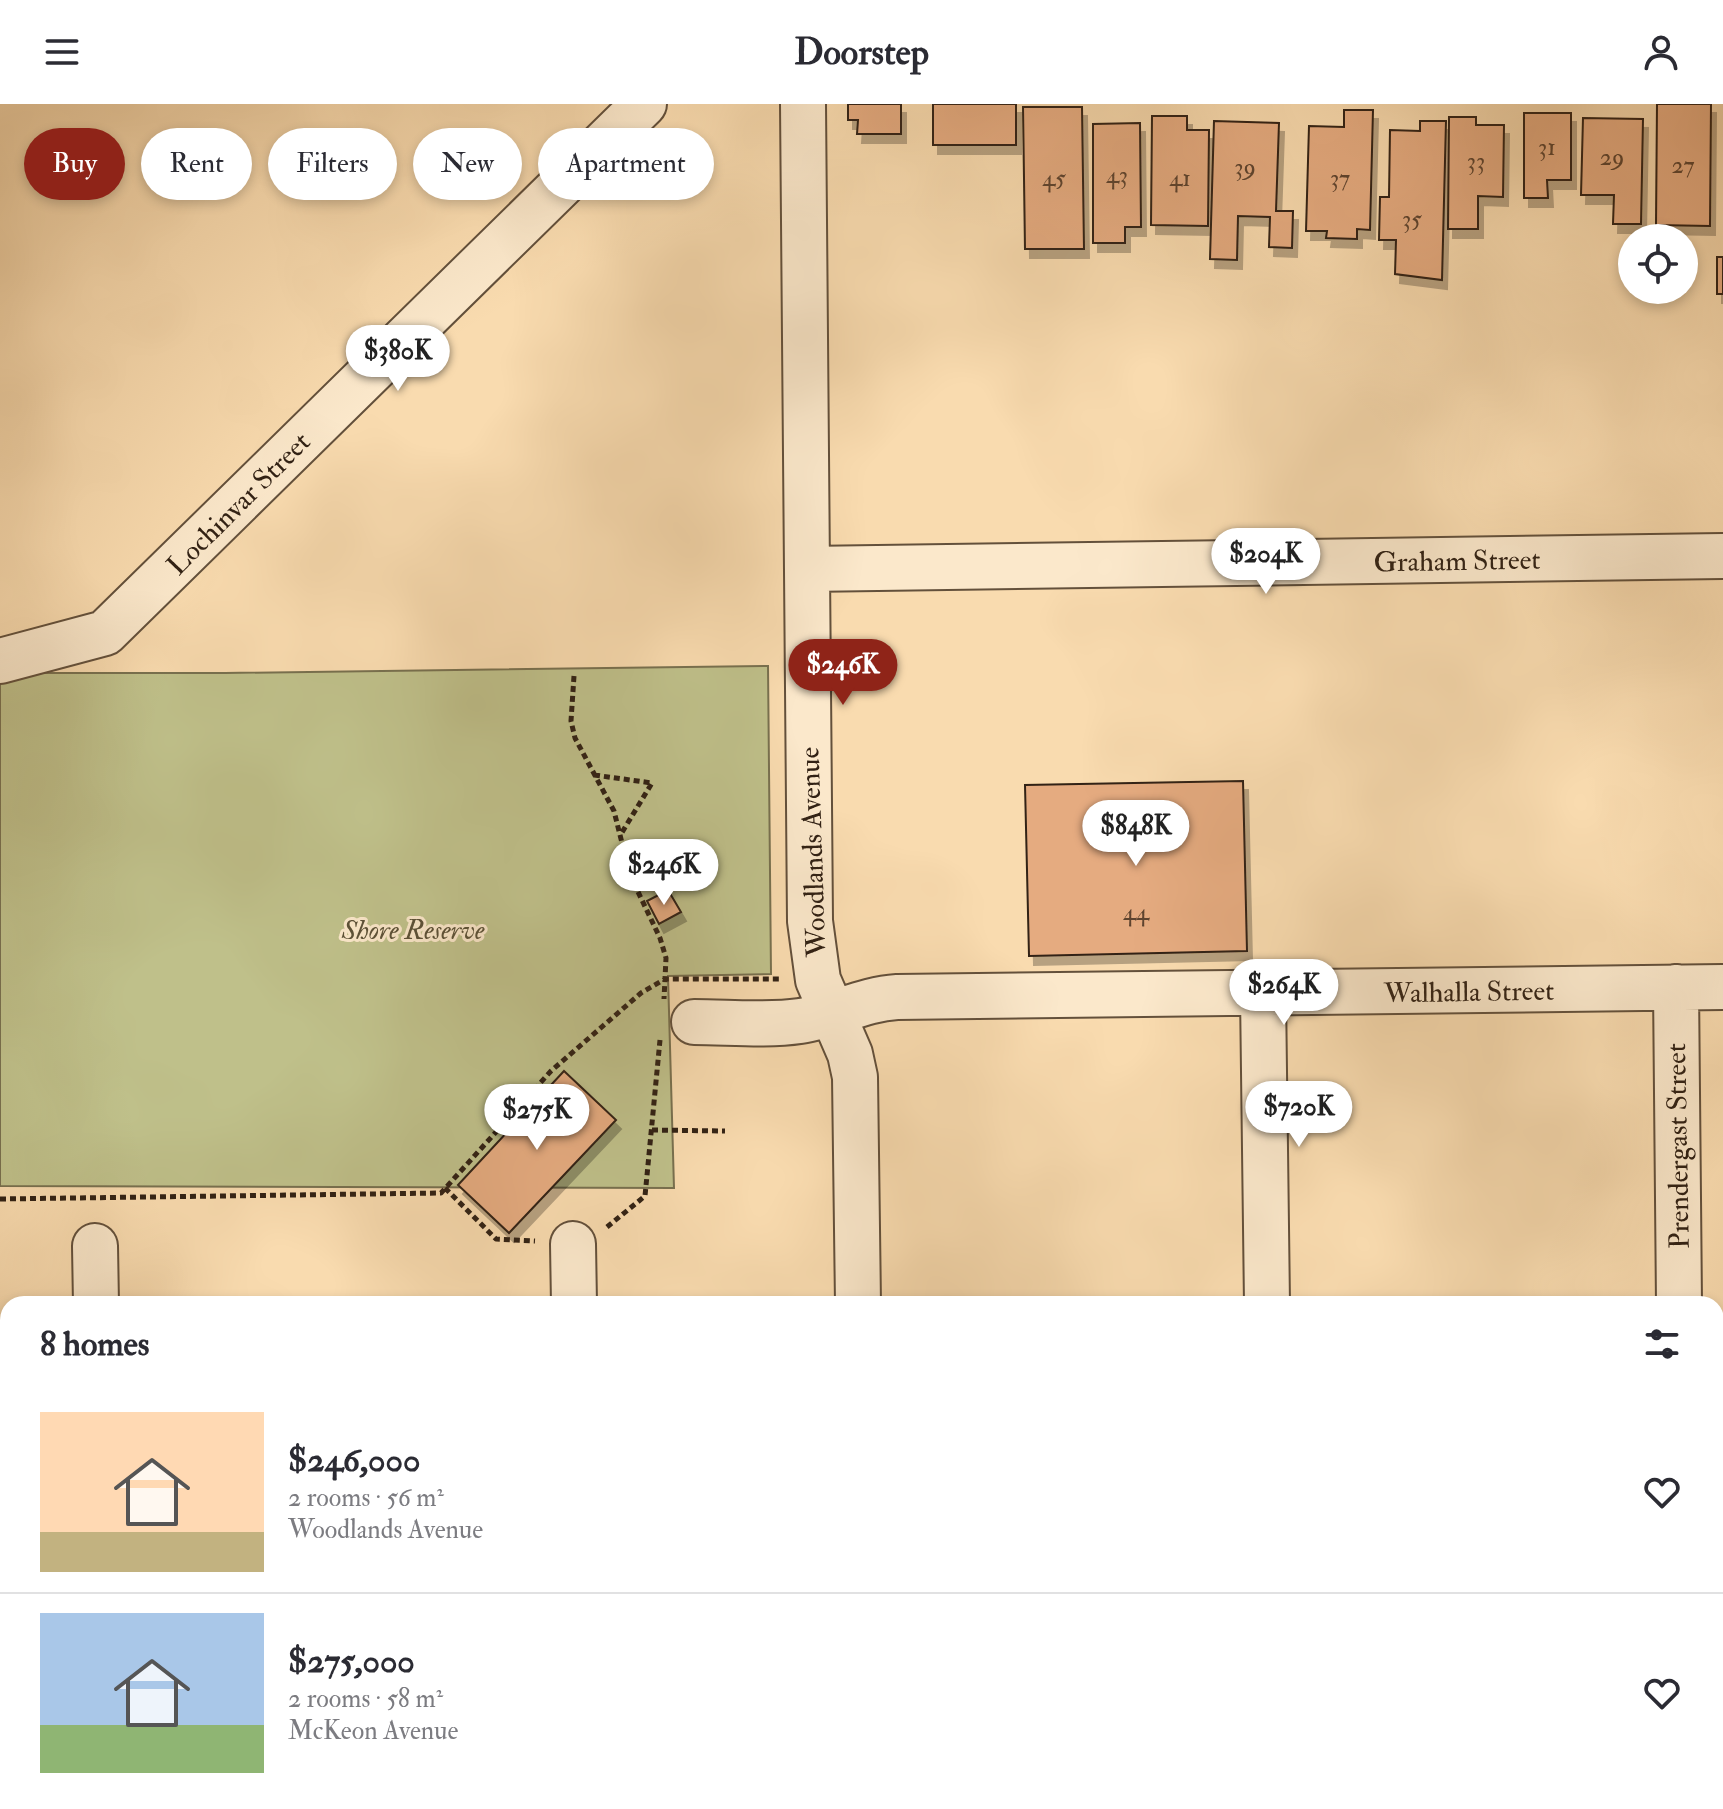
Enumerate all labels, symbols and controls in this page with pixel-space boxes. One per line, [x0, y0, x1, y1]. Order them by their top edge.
icon: menu [40, 30, 84, 74]
text: Doorstep [794, 30, 929, 75]
icon: person [1639, 30, 1683, 74]
chip: Buy [24, 128, 125, 200]
chip: Rent [141, 128, 252, 200]
chip: Filters [268, 128, 397, 200]
chip: New [413, 128, 522, 200]
chip: Apartment [538, 128, 714, 200]
house number: 31 [1538, 132, 1556, 163]
house number: 29 [1600, 142, 1624, 173]
house number: 33 [1467, 146, 1485, 177]
house number: 27 [1671, 150, 1695, 181]
house number: 39 [1234, 152, 1256, 183]
house number: 43 [1106, 160, 1128, 191]
house number: 45 [1042, 163, 1066, 194]
house number: 41 [1169, 163, 1191, 194]
house number: 37 [1330, 163, 1350, 194]
house number: 35 [1402, 204, 1422, 235]
map controls [1618, 224, 1698, 304]
button: locate [1618, 224, 1698, 304]
pin: $380K [342, 325, 454, 393]
text: $380K [364, 335, 432, 367]
street label: Lochinvar Street [160, 425, 318, 583]
pin: $204K [1210, 528, 1322, 596]
text: $204K [1229, 538, 1303, 570]
street label: Graham Street [1373, 543, 1541, 580]
pin: $246K [787, 639, 899, 707]
text: $246K [806, 649, 880, 681]
street label: Woodlands Avenue [792, 746, 835, 959]
pin: $848K [1080, 800, 1192, 868]
text: $848K [1100, 810, 1172, 842]
pin: $246K [608, 839, 720, 907]
text: $246K [627, 849, 701, 881]
house number: 44 [1123, 897, 1150, 928]
park label: Shore Reserve [341, 913, 485, 948]
pin: $264K [1228, 959, 1340, 1027]
text: $264K [1247, 969, 1321, 1001]
street label: Walhalla Street [1383, 974, 1554, 1011]
street label: Prendergast Street [1659, 1043, 1698, 1249]
pin: $720K [1243, 1081, 1355, 1149]
pin: $275K [481, 1084, 593, 1152]
text: $720K [1263, 1091, 1335, 1123]
text: $275K [502, 1094, 572, 1126]
icon: filters [1640, 1322, 1684, 1366]
text: 8 homes [40, 1323, 149, 1366]
text: $246,000 [288, 1439, 420, 1482]
icon: home [104, 1444, 200, 1540]
icon: heart [1640, 1470, 1684, 1514]
text: 2 rooms · 56 m² [288, 1482, 444, 1514]
text: Woodlands Avenue [288, 1514, 483, 1546]
text: $275,000 [288, 1640, 415, 1683]
icon: home [104, 1645, 200, 1741]
icon: heart [1640, 1671, 1684, 1715]
text: 2 rooms · 58 m² [288, 1683, 443, 1715]
text: McKeon Avenue [288, 1715, 458, 1747]

